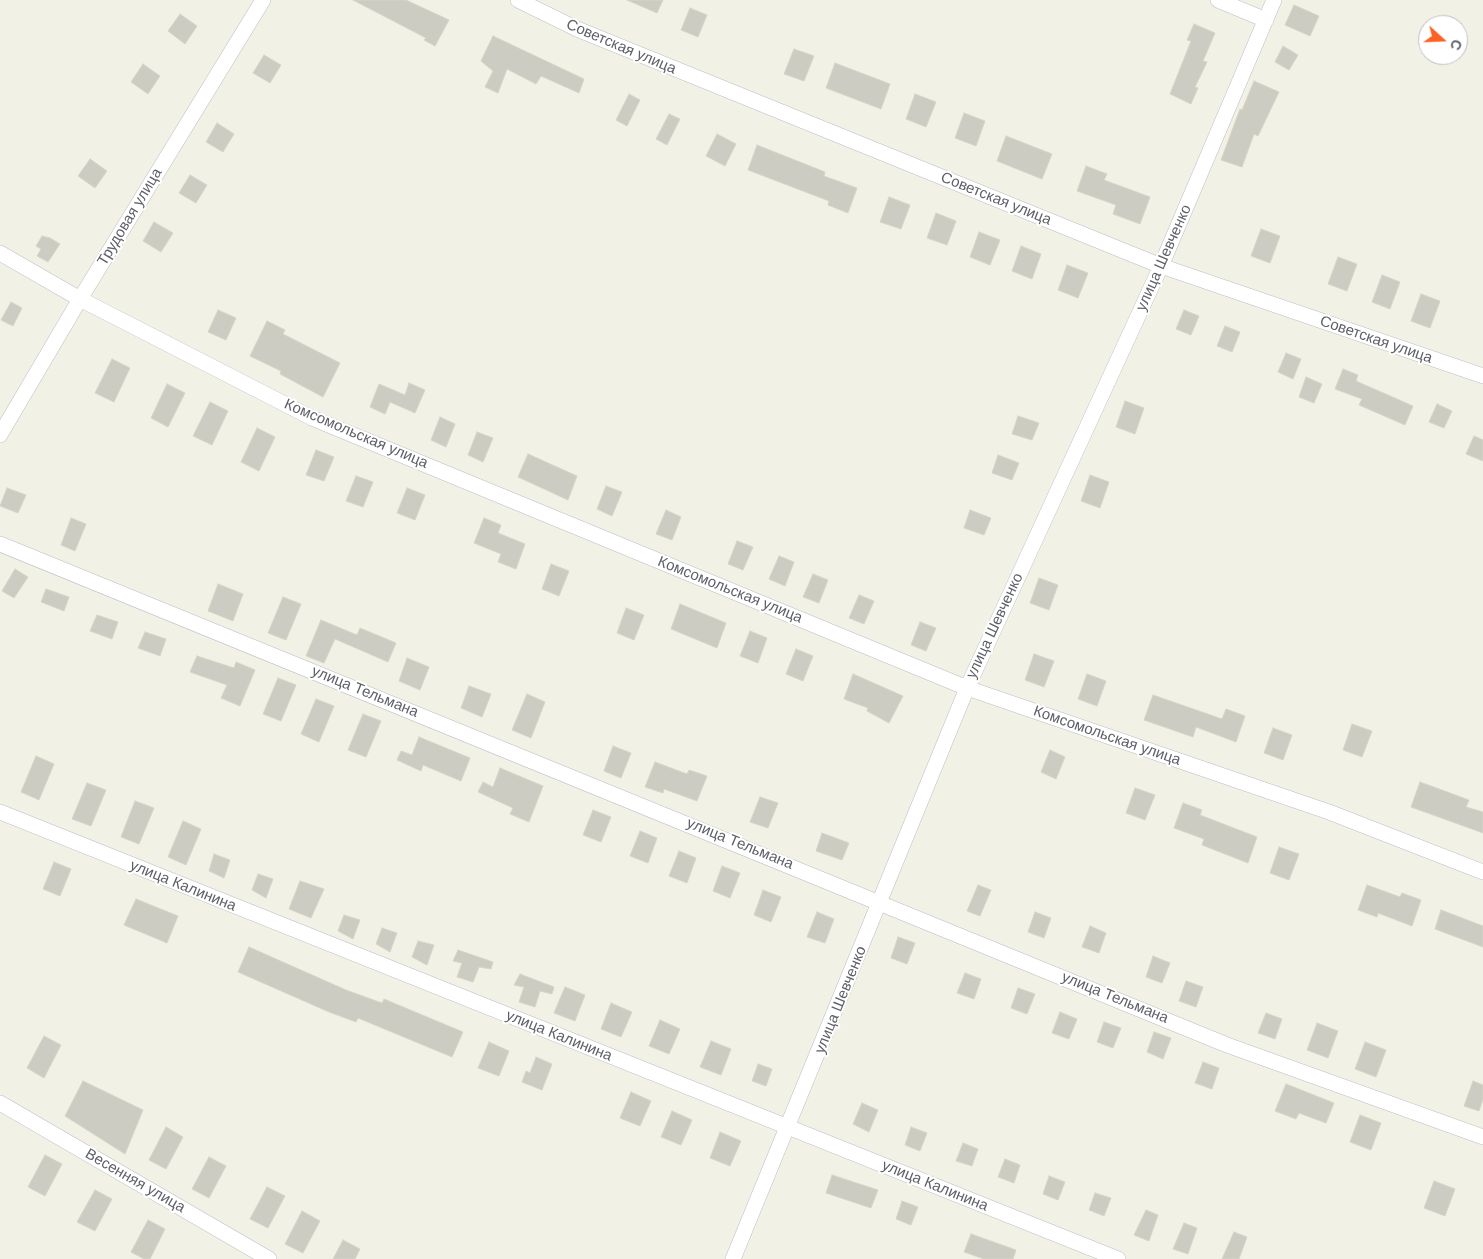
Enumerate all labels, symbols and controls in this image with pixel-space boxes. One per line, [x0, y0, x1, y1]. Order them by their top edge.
north arrow [1418, 15, 1468, 65]
street label: Советская улица [563, 16, 679, 78]
text: С [1447, 37, 1465, 52]
street label: Трудовая улица [94, 165, 166, 269]
street label: Советская улица [938, 169, 1054, 229]
street label: улица Шевченко [1133, 202, 1195, 314]
street label: Советская улица [1317, 312, 1435, 368]
street label: Комсомольская улица [281, 396, 431, 472]
street label: Комсомольская улица [655, 553, 805, 627]
street label: улица Шевченко [963, 570, 1027, 682]
street label: улица Тельмана [309, 662, 421, 722]
street label: Комсомольская улица [1031, 702, 1183, 770]
street label: улица Тельмана [684, 814, 796, 874]
street label: улица Калинина [127, 857, 239, 915]
street label: улица Шевченко [811, 944, 871, 1056]
street label: улица Тельмана [1059, 968, 1171, 1028]
street label: улица Калинина [503, 1007, 615, 1065]
street label: Весенняя улица [82, 1145, 188, 1217]
street label: улица Калинина [879, 1157, 991, 1215]

